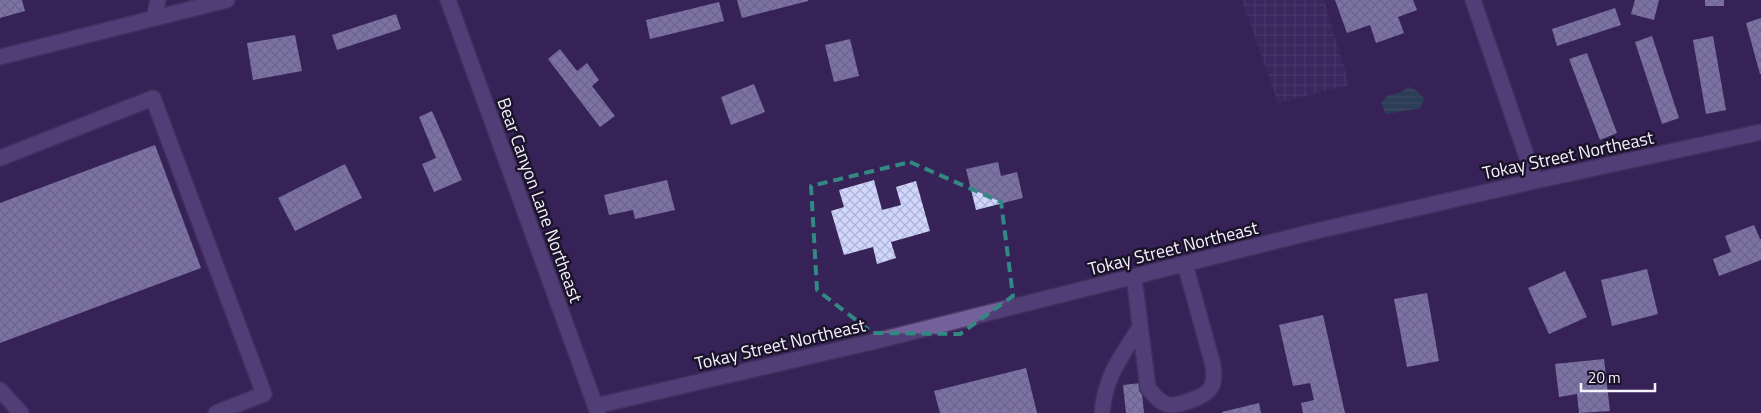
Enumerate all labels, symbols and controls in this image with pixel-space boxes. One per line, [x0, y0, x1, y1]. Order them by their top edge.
street label: Bear Canyon Lane Northeast [490, 94, 590, 307]
street label: Tokay Street Northeast [1480, 124, 1657, 186]
street label: Tokay Street Northeast [1085, 214, 1262, 282]
street label: Tokay Street Northeast [692, 311, 869, 377]
scale bar [1581, 360, 1655, 392]
text: 20 m [1588, 366, 1621, 389]

